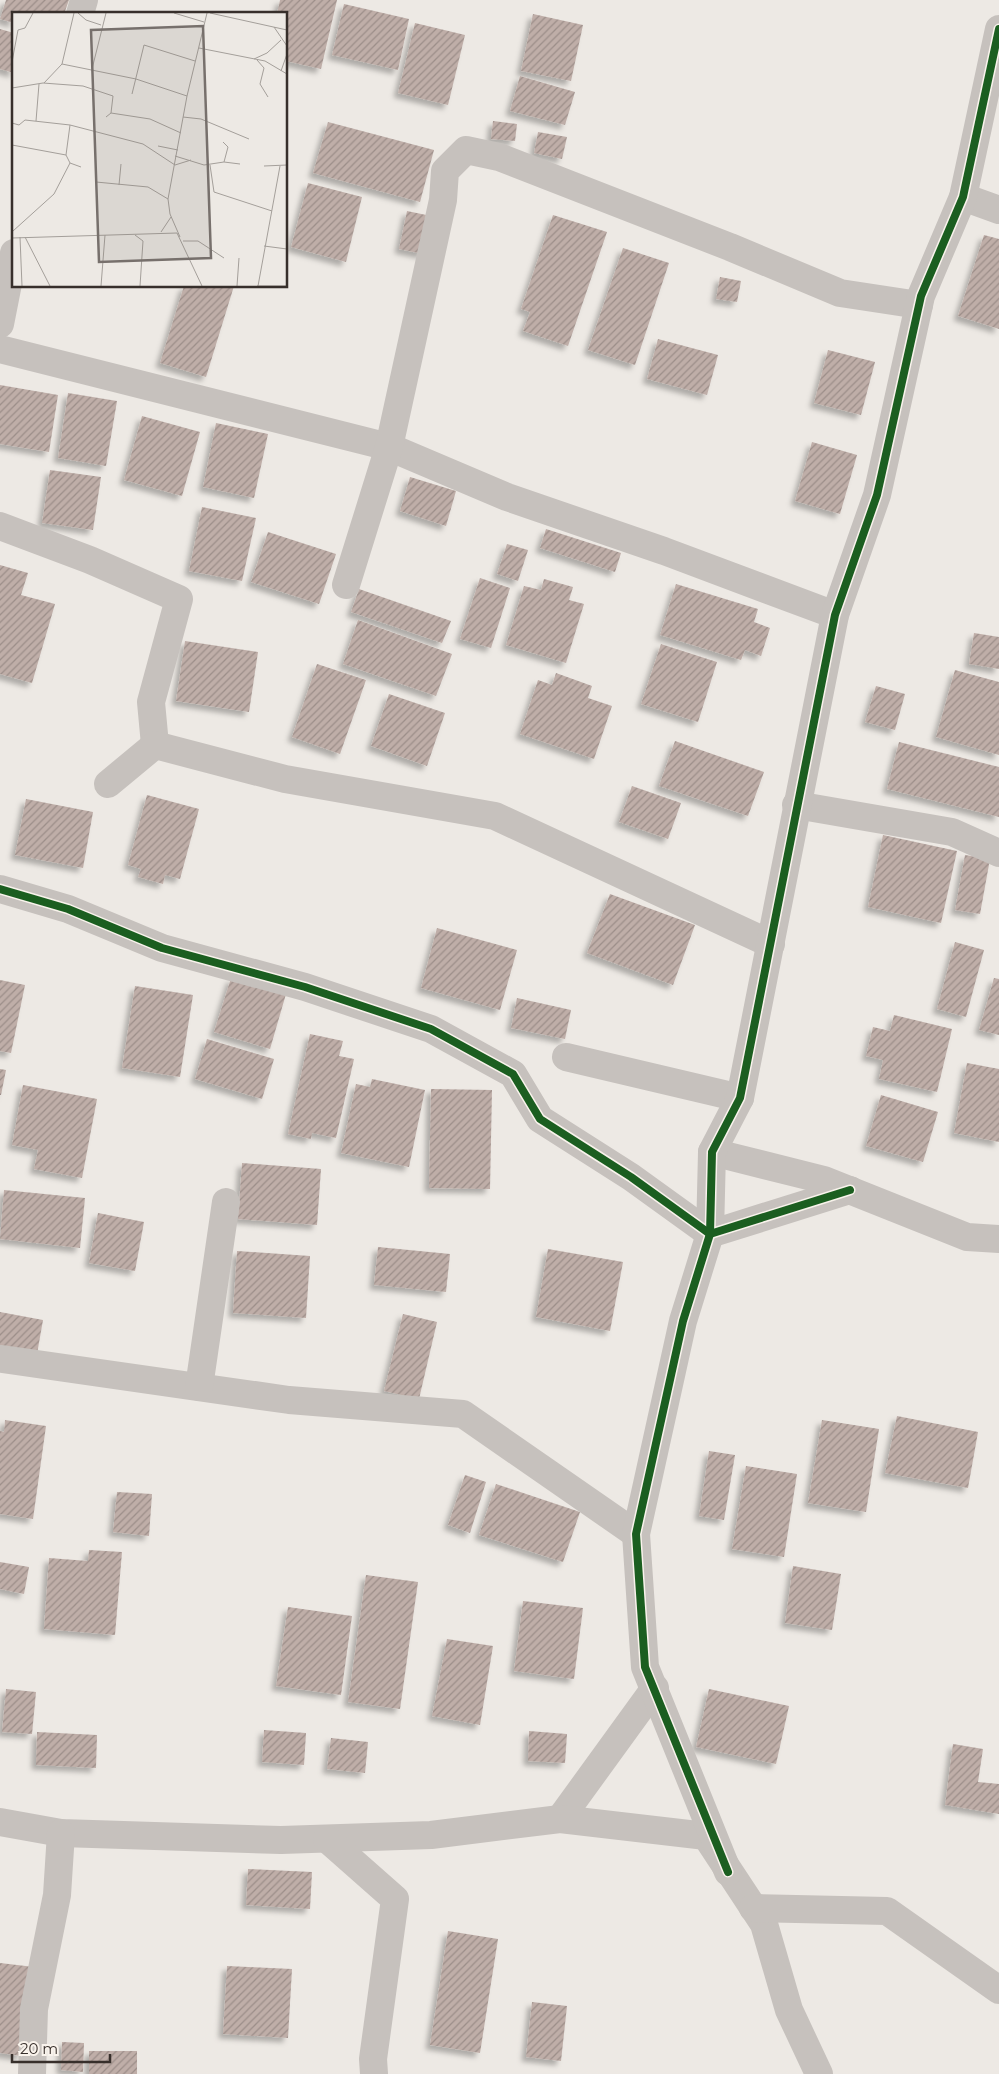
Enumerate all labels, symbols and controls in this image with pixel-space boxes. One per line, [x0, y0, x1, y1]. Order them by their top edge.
inset map [12, 12, 288, 288]
scale bar [12, 2032, 110, 2064]
text: 20 m [20, 2039, 58, 2058]

